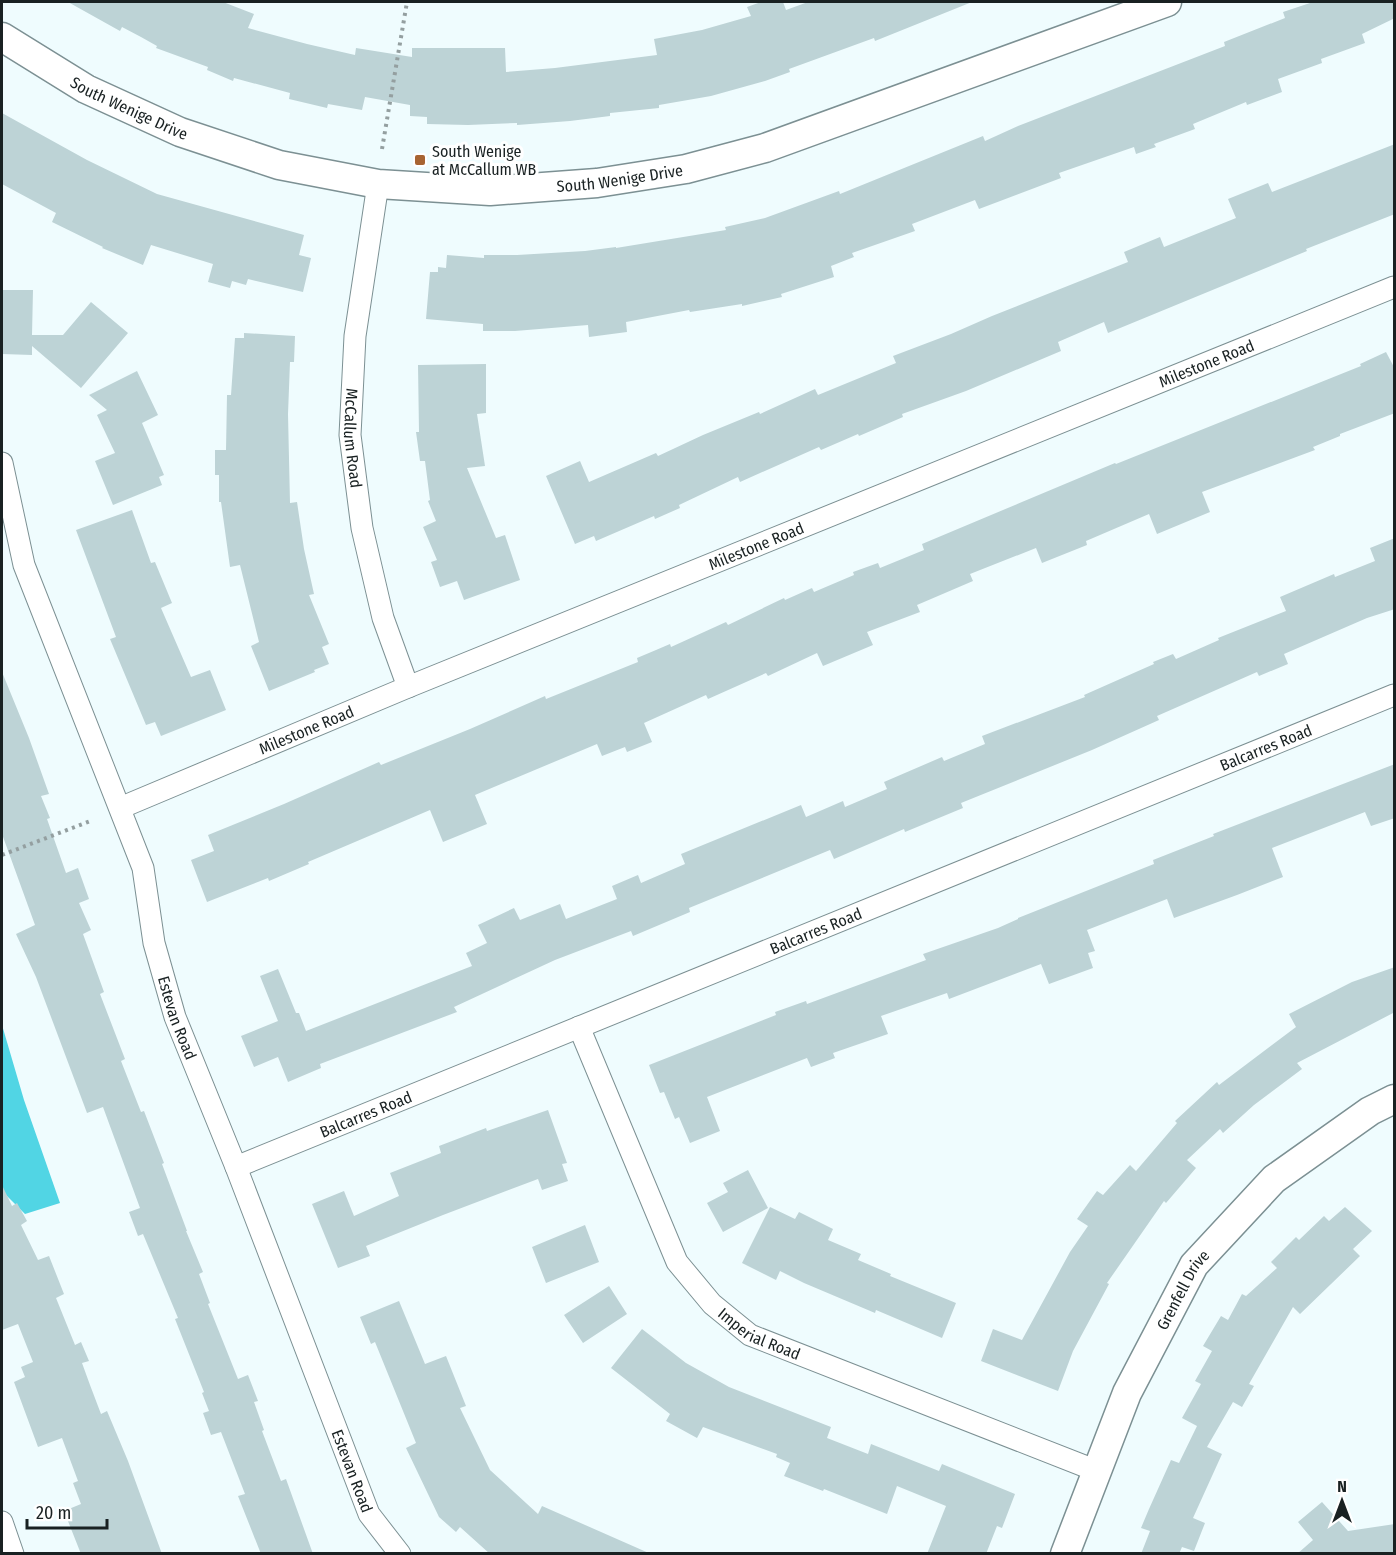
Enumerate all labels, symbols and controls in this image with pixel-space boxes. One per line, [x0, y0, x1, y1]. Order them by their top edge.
street label: South Wenige Drive [67, 72, 190, 143]
place label: South Wenige at McCallum WB [432, 142, 537, 179]
marker: South Wenige at McCallum WB [413, 153, 427, 167]
street label: South Wenige Drive [556, 160, 684, 195]
street label: Milestone Road [1156, 335, 1257, 391]
street label: McCallum Road [340, 388, 366, 489]
street label: Milestone Road [706, 518, 806, 574]
street label: Milestone Road [256, 701, 356, 758]
street label: Balcarres Road [1217, 720, 1315, 774]
street label: Balcarres Road [767, 904, 864, 958]
street label: Estevan Road [154, 974, 201, 1062]
street label: Balcarres Road [317, 1087, 414, 1141]
street label: Grenfell Drive [1152, 1245, 1213, 1333]
street label: Imperial Road [715, 1304, 803, 1363]
street label: Estevan Road [328, 1427, 377, 1515]
north arrow [1312, 1471, 1372, 1531]
text: N [1337, 1477, 1347, 1496]
scale bar [27, 1492, 106, 1530]
text: 20 m [36, 1502, 71, 1524]

